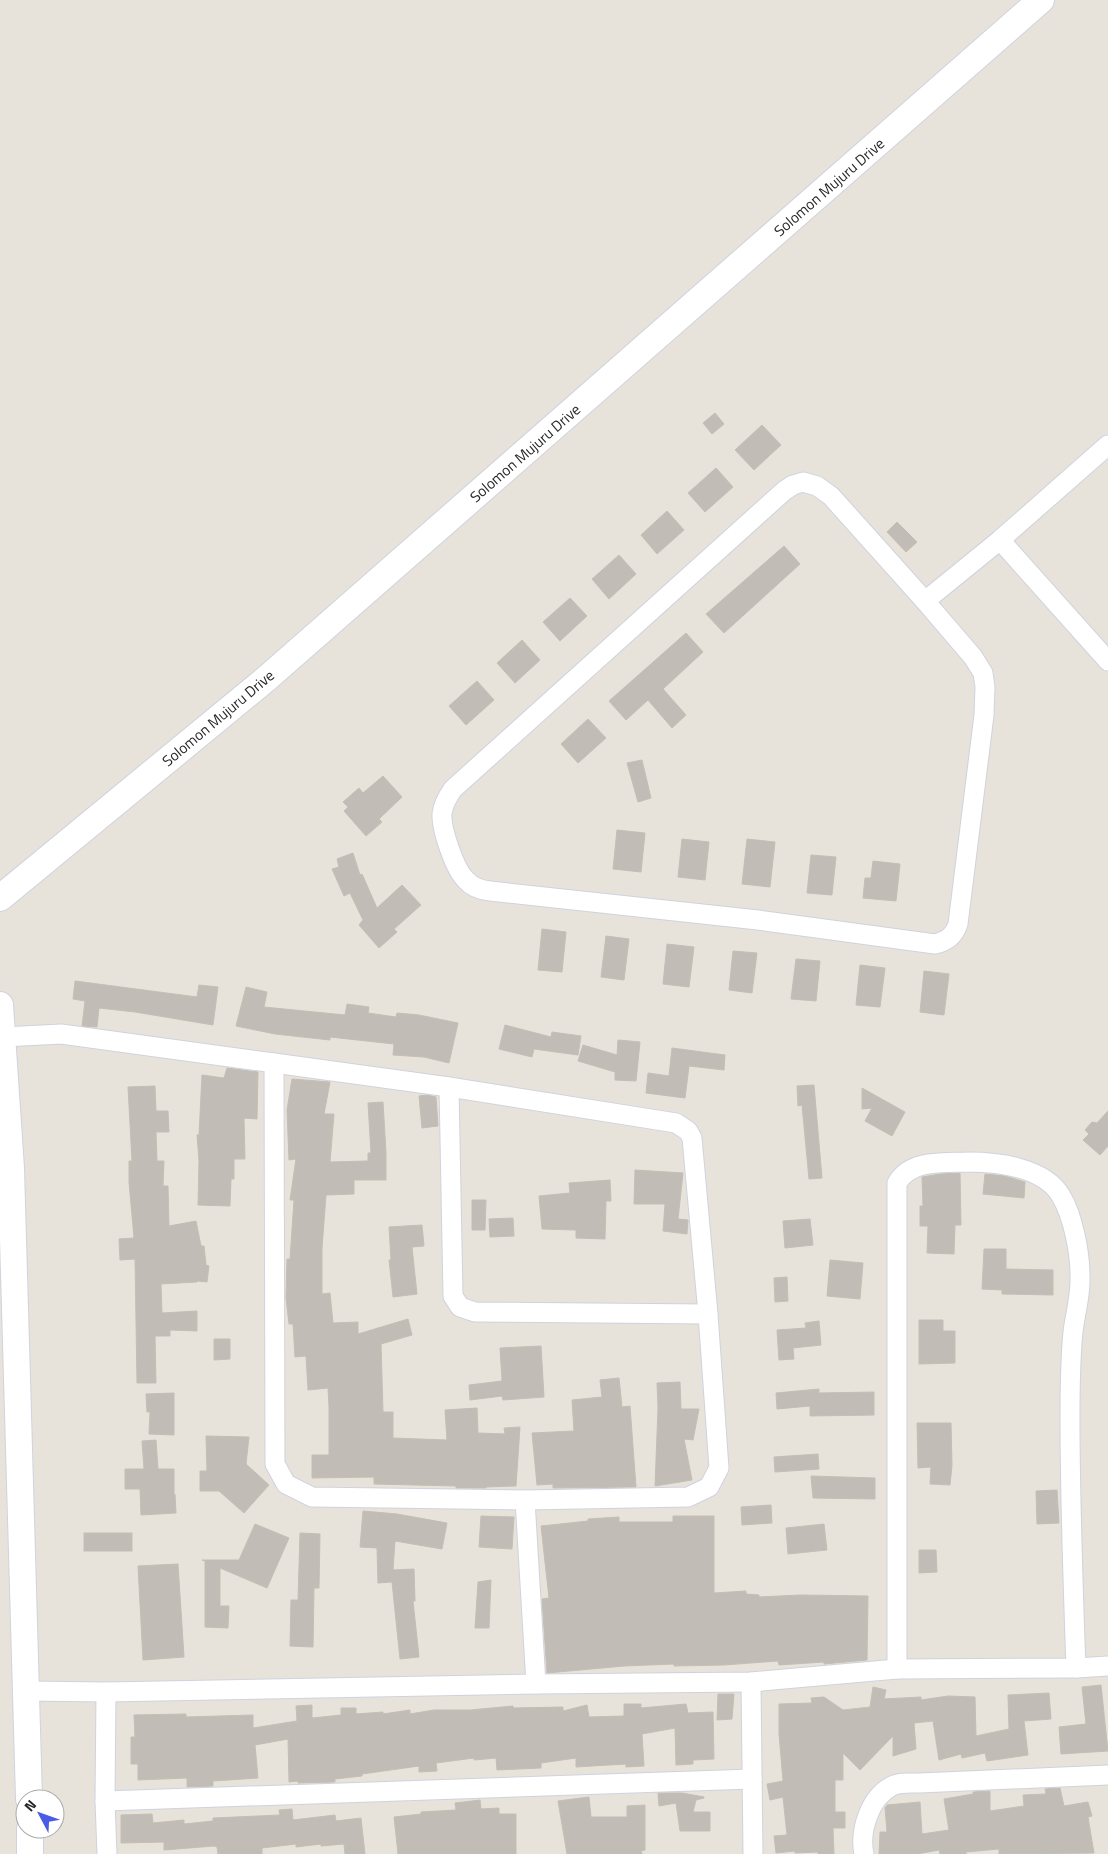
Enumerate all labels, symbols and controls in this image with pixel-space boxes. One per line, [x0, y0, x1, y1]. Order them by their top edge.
street label: Solomon Mujuru Drive [769, 132, 889, 242]
street label: Solomon Mujuru Drive [465, 398, 585, 508]
street label: Solomon Mujuru Drive [157, 664, 279, 772]
north arrow [15, 1789, 65, 1839]
text: N [19, 1795, 41, 1816]

